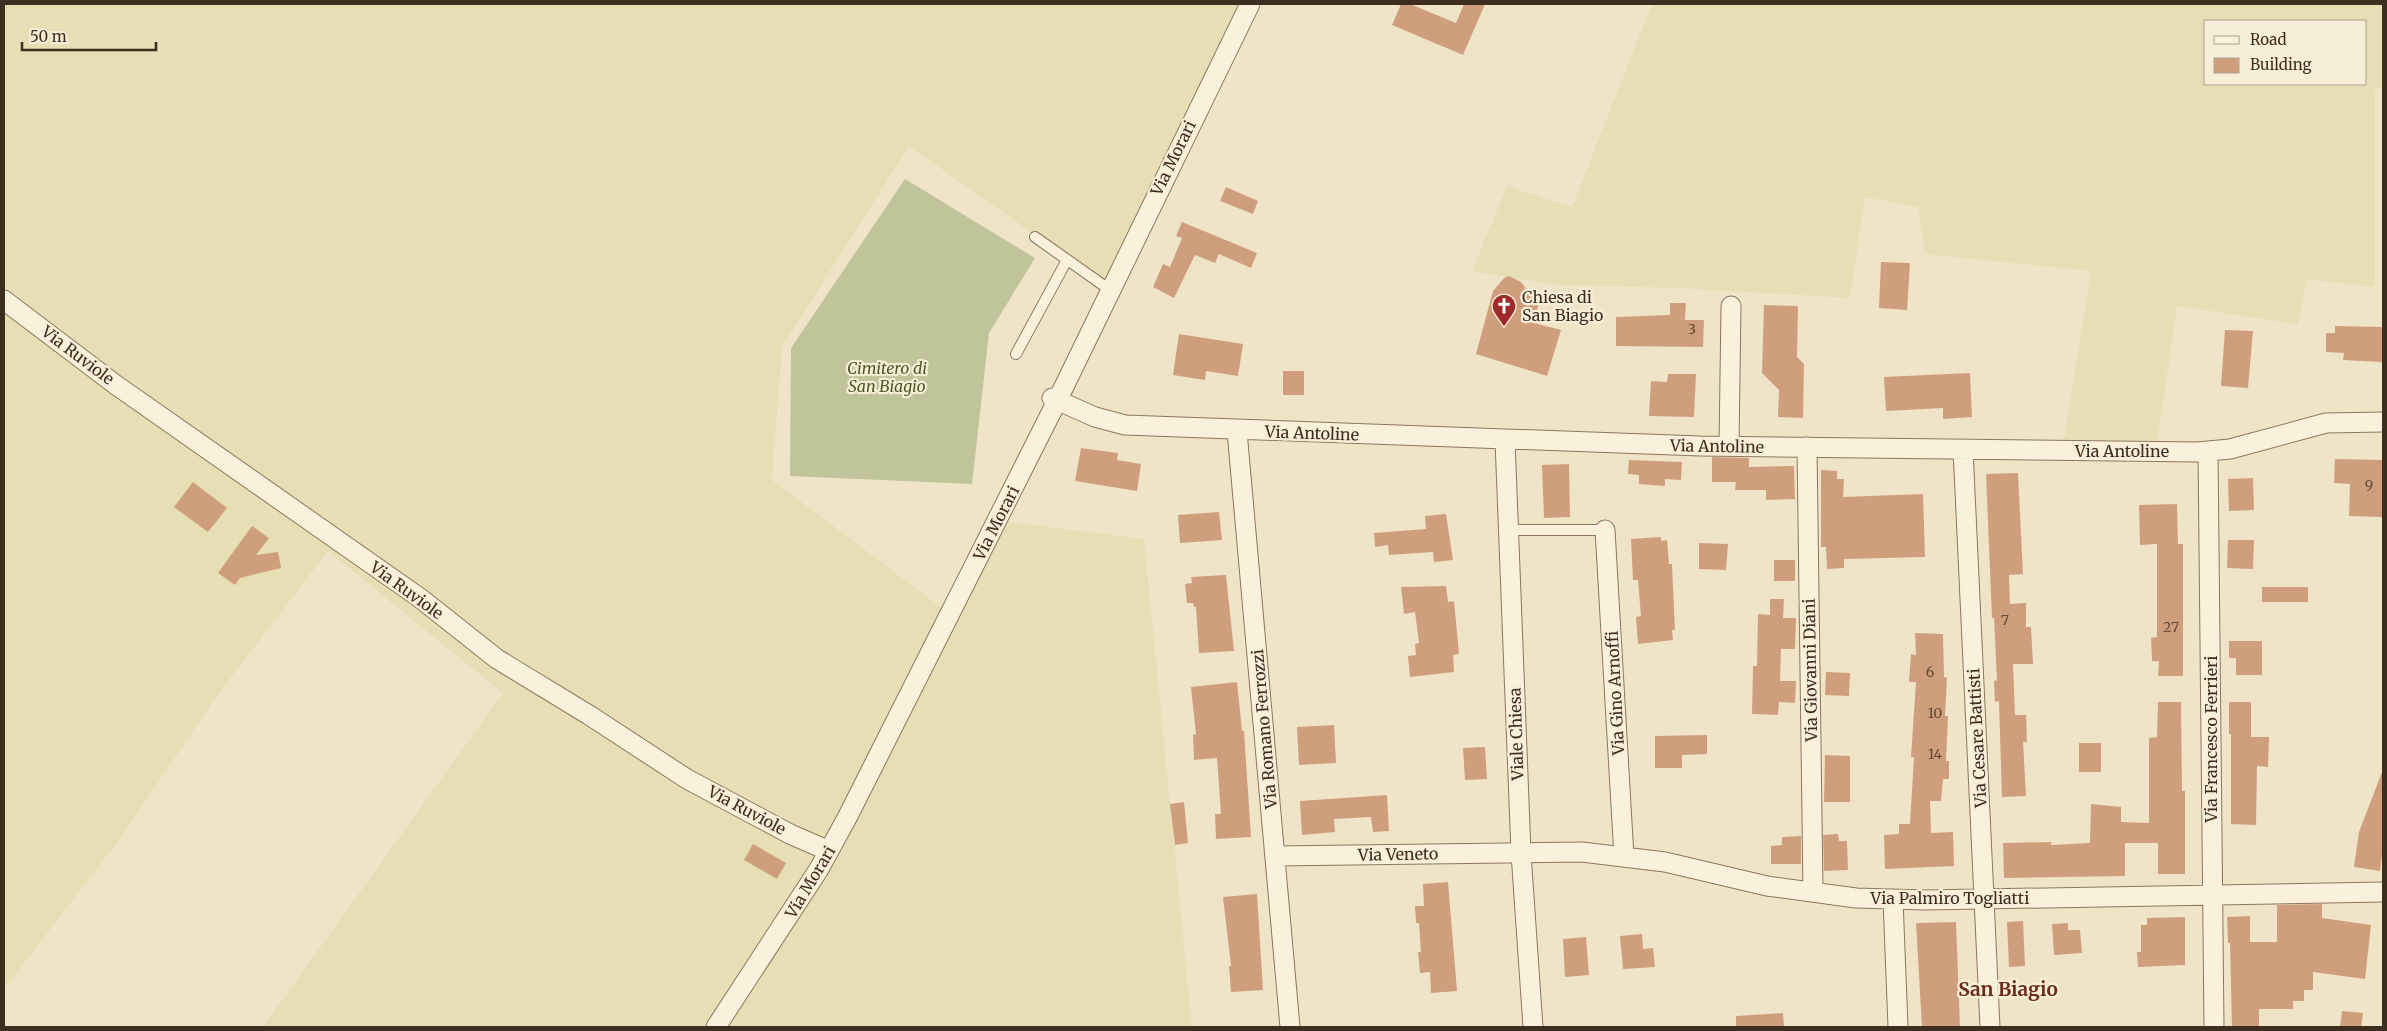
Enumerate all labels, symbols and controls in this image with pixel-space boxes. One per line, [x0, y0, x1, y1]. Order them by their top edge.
scale bar [22, 20, 156, 52]
legend [2204, 20, 2367, 85]
text: 50 m [30, 27, 67, 46]
text: Road [2250, 30, 2286, 49]
text: Building [2250, 55, 2312, 74]
street label: Via Morari [1146, 117, 1200, 200]
place label: Chiesa di San Biagio [1522, 287, 1603, 325]
church icon: Chiesa di San Biagio [1491, 293, 1517, 327]
house number: 3 [1688, 320, 1696, 338]
street label: Via Ruviole [37, 321, 118, 389]
park label: Cimitero di San Biagio [847, 358, 927, 396]
street label: Via Antoline [1264, 421, 1359, 445]
street label: Via Antoline [1669, 435, 1764, 457]
street label: Via Antoline [2074, 441, 2169, 461]
house number: 9 [2365, 476, 2373, 494]
street label: Via Morari [968, 482, 1023, 565]
street label: Via Ruviole [366, 556, 447, 623]
street label: Via Giovanni Diani [1799, 598, 1821, 743]
house number: 7 [2001, 611, 2009, 629]
house number: 27 [2163, 618, 2179, 636]
street label: Via Gino Arnoffi [1602, 630, 1628, 757]
street label: Via Romano Ferrozzi [1247, 648, 1281, 811]
street label: Via Francesco Ferrieri [2201, 656, 2221, 823]
house number: 6 [1926, 663, 1934, 681]
street label: Via Cesare Battisti [1963, 668, 1991, 809]
street label: Viale Chiesa [1504, 687, 1528, 782]
house number: 10 [1928, 704, 1942, 722]
house number: 14 [1928, 745, 1942, 763]
street label: Via Ruviole [704, 781, 789, 839]
street label: Via Morari [780, 842, 839, 923]
street label: Via Veneto [1357, 843, 1438, 865]
street label: Via Palmiro Togliatti [1870, 888, 2029, 908]
district label: San Biagio [1958, 977, 2058, 1001]

